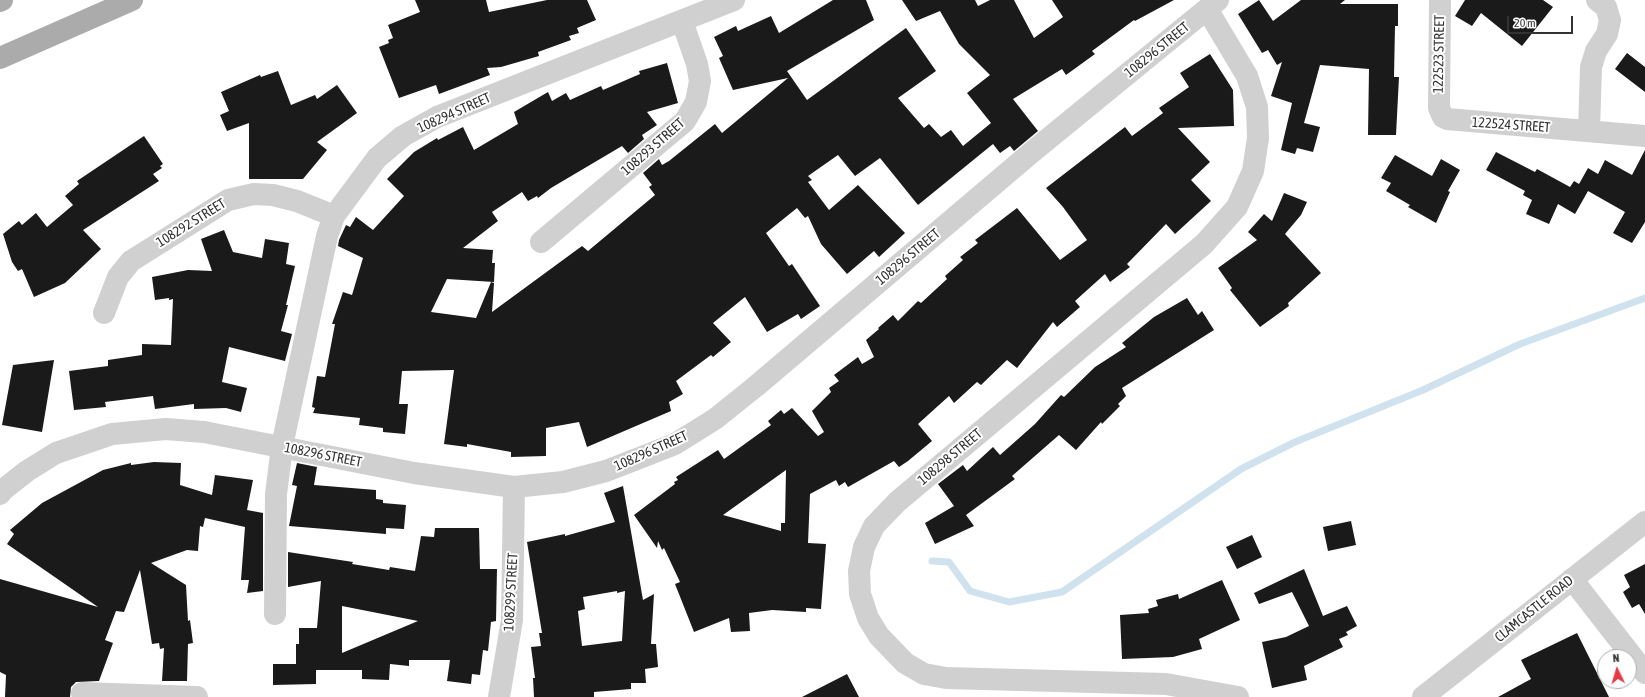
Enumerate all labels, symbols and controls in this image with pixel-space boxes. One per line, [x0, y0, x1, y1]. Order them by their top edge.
scale bar [1509, 8, 1575, 34]
street label: 122523 STREET [1430, 15, 1448, 93]
text: 20 m [1514, 16, 1536, 30]
street label: 108296 STREET [1121, 19, 1193, 81]
street label: 108294 STREET [415, 89, 493, 137]
street label: 122524 STREET [1471, 114, 1551, 136]
street label: 108293 STREET [618, 115, 688, 179]
street label: 108292 STREET [153, 195, 229, 251]
street label: 108296 STREET [873, 225, 943, 289]
street label: 108298 STREET [915, 425, 985, 489]
street label: 108296 STREET [612, 427, 690, 475]
street label: 108296 STREET [283, 439, 363, 471]
street label: 108299 STREET [501, 552, 521, 632]
street label: CLAMCASTLE ROAD [1491, 572, 1577, 646]
north arrow [1597, 649, 1637, 689]
text: N [1612, 652, 1620, 664]

